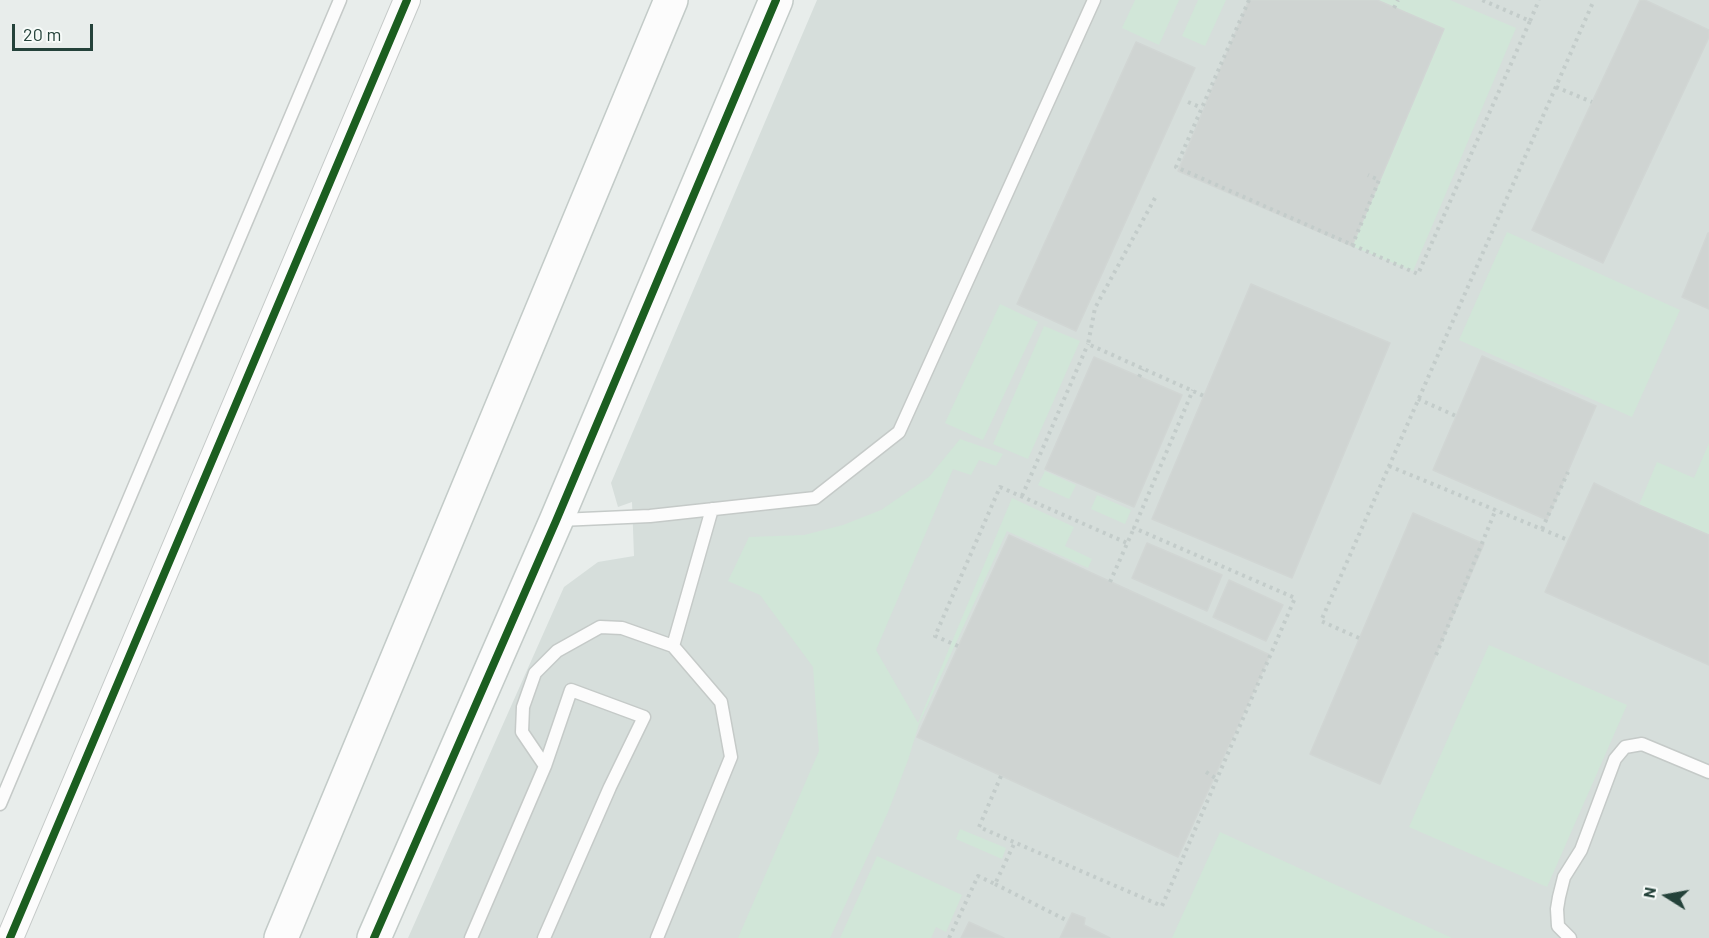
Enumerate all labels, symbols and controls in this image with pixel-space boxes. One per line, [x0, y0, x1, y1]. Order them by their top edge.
scale bar [15, 12, 96, 50]
text: 20 m [23, 23, 61, 45]
north arrow [1637, 866, 1697, 926]
text: N [1638, 885, 1659, 900]

